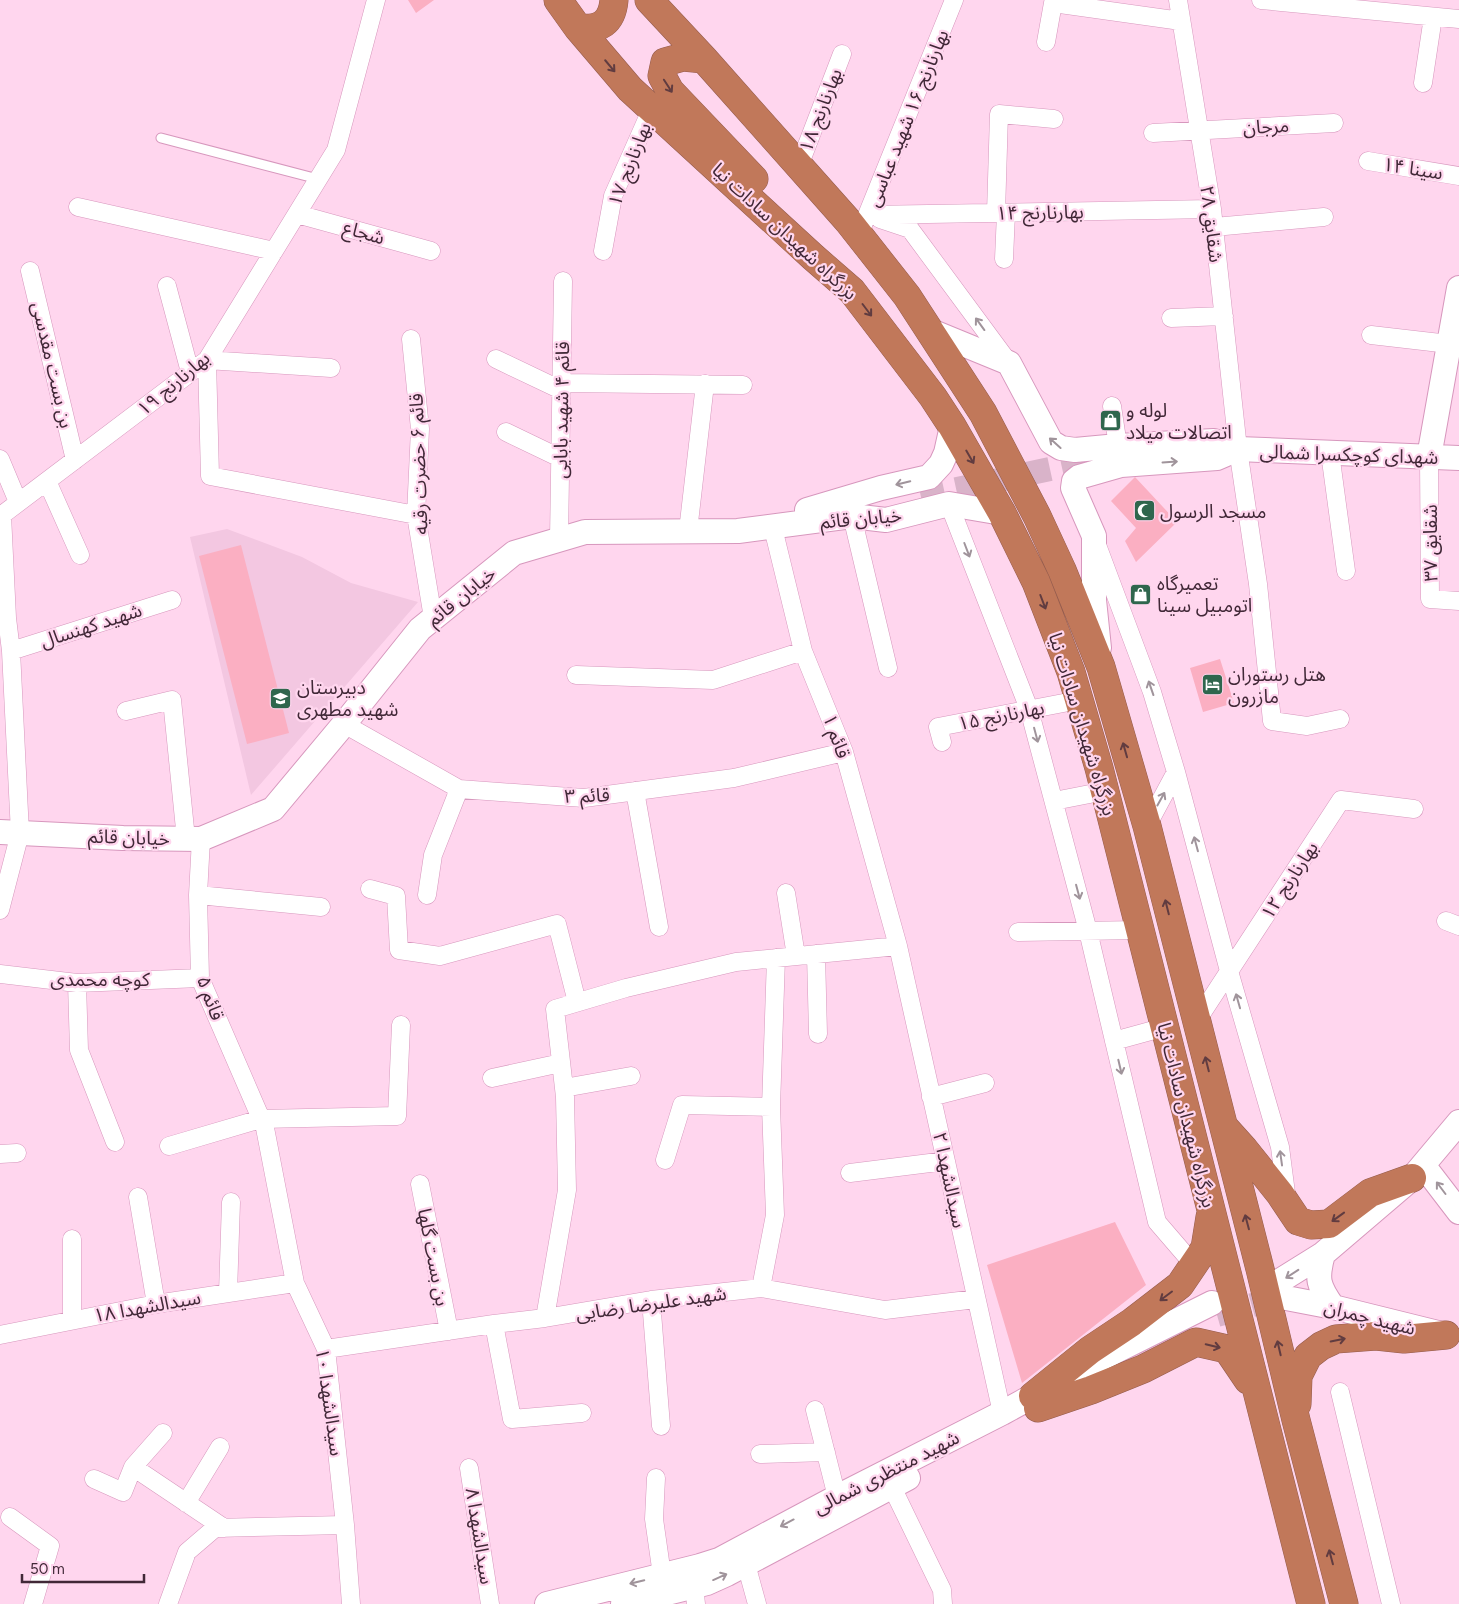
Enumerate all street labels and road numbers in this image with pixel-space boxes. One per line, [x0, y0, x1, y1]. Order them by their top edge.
street label: بهارنارنج ۱۶ شهید عباسی [861, 26, 956, 211]
street label: بهارنارنج ۱۸ [794, 65, 850, 156]
street label: مرجان [1242, 114, 1290, 139]
street label: بهارنارنج ۱۷ [603, 119, 659, 210]
street label: سینا ۱۴ [1381, 152, 1445, 185]
street label: بزرگراه شهیدان سادات نیا [707, 158, 862, 305]
street label: شقایق ۲۸ [1195, 184, 1228, 264]
street label: بهارنارنج ۱۴ [996, 200, 1084, 228]
street label: شجاع [340, 216, 387, 251]
street label: بن بست مقدسی [27, 300, 78, 430]
street label: قائم ۴ شهید بابایی [549, 341, 577, 479]
street label: بهارنارنج ۱۹ [132, 346, 216, 423]
street label: قائم ۶ حضرت رقیه [405, 393, 435, 535]
street label: شهدای کوچکسرا شمالی [1259, 440, 1439, 470]
street label: خیابان قائم [819, 503, 903, 537]
street label: شقایق ۳۷ [1419, 504, 1442, 582]
street label: خیابان قائم [422, 562, 502, 633]
street label: شهید کهنسال [38, 598, 145, 653]
street label: بزرگراه شهیدان سادات نیا [1044, 630, 1121, 818]
street label: بهارنارنج ۱۵ [956, 696, 1047, 738]
street label: قائم ۱ [815, 711, 855, 762]
street label: قائم ۳ [564, 783, 610, 811]
street label: خیابان قائم [88, 825, 170, 853]
street label: بهارنارنج ۱۲ [1256, 837, 1325, 925]
street label: کوچه محمدی [50, 968, 151, 992]
street label: قائم ۵ [189, 973, 229, 1024]
street label: بزرگراه شهیدان سادات نیا [1152, 1020, 1221, 1210]
street label: سیدالشهدا ۲ [928, 1130, 971, 1230]
street label: بن بست گلها [413, 1206, 454, 1308]
street label: شهید علیرضا رضایی [574, 1282, 728, 1325]
street label: سیدالشهدا ۱۸ [92, 1286, 202, 1327]
street label: شهید چمران [1322, 1295, 1418, 1341]
street label: سیدالشهدا ۱۰ [311, 1347, 348, 1457]
street label: شهید منتظری شمالی [810, 1426, 963, 1519]
street label: سیدالشهدا ۸ [461, 1486, 498, 1586]

